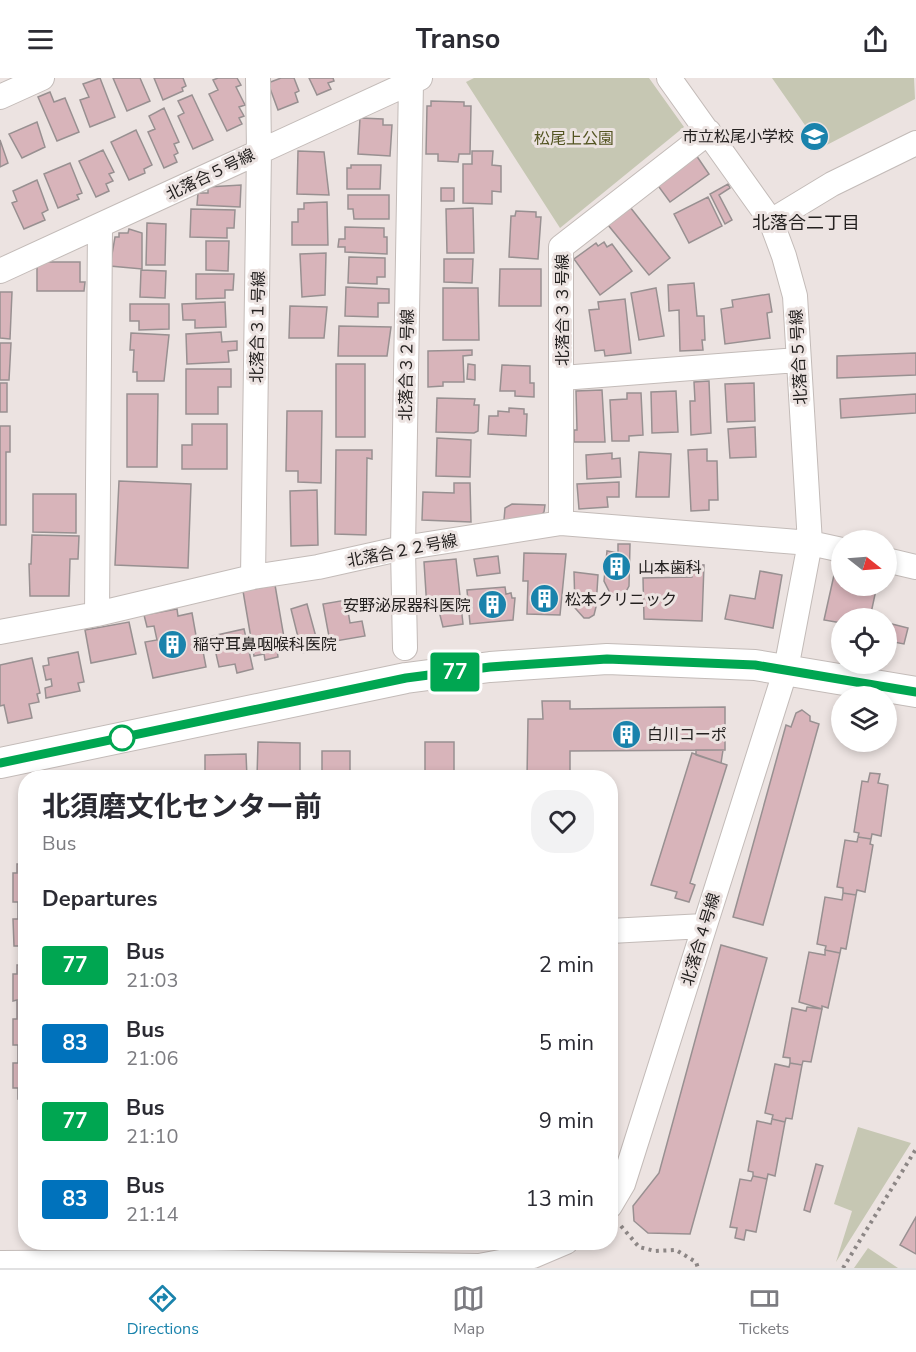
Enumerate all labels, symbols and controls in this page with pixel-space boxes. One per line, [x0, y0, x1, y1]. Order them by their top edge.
text: Transo [416, 21, 500, 58]
icon: menu [24, 23, 57, 56]
icon: share [859, 23, 892, 56]
school or university icon: 市立松尾小学校 [799, 120, 831, 152]
place label: 市立松尾小学校 [682, 126, 794, 148]
park label: 松尾上公園 [534, 128, 614, 150]
street label: 北落合５号線 [162, 144, 258, 206]
district label: 北落合二丁目 [752, 211, 860, 235]
street label: 北落合３３号線 [552, 254, 574, 366]
street label: 北落合３１号線 [246, 271, 270, 383]
street label: 北落合５号線 [786, 308, 812, 405]
street label: 北落合３２号線 [395, 309, 419, 421]
street label: 北落合２２号線 [345, 529, 459, 572]
north arrow [831, 530, 897, 596]
map controls [831, 530, 897, 752]
building icon: 山本歯科 [601, 551, 633, 583]
place label: 山本歯科 [638, 557, 702, 579]
building icon: 松本クリニック [528, 583, 560, 615]
building icon: 安野泌尿器科医院 [476, 589, 508, 621]
place label: 松本クリニック [565, 589, 677, 611]
place label: 安野泌尿器科医院 [343, 595, 471, 617]
button: locate [831, 608, 897, 674]
building icon: 稲守耳鼻咽喉科医院 [156, 628, 188, 660]
place label: 稲守耳鼻咽喉科医院 [193, 634, 337, 656]
line badge: 77 [428, 652, 482, 692]
text: 77 [442, 658, 468, 686]
button: layers [831, 686, 897, 752]
building icon: 白川コーポ [610, 718, 642, 750]
place label: 白川コーポ [647, 724, 727, 746]
unlabelled marker [109, 725, 135, 751]
text: 北須磨文化センター前 [42, 788, 322, 826]
button: heart [531, 790, 594, 853]
text: Bus [42, 830, 76, 857]
text: Departures [42, 884, 157, 914]
street label: 北落合４号線 [676, 890, 726, 988]
text: Bus [126, 937, 165, 967]
text: 2 min [539, 950, 594, 980]
text: 77 [62, 951, 88, 979]
text: 21:03 [126, 967, 179, 994]
text: Bus [126, 1015, 165, 1045]
text: 5 min [539, 1028, 594, 1058]
text: 83 [62, 1029, 88, 1057]
text: 21:06 [126, 1045, 179, 1072]
text: Bus [126, 1093, 165, 1123]
text: 9 min [539, 1106, 594, 1136]
text: 77 [62, 1107, 88, 1135]
text: 21:10 [126, 1123, 179, 1150]
text: Bus [126, 1171, 165, 1201]
text: 13 min [526, 1184, 594, 1214]
text: 83 [62, 1185, 88, 1213]
text: 21:14 [126, 1201, 179, 1228]
tab: Directions [127, 1282, 199, 1340]
tab: Map [452, 1282, 485, 1340]
tab: Tickets [739, 1282, 789, 1340]

